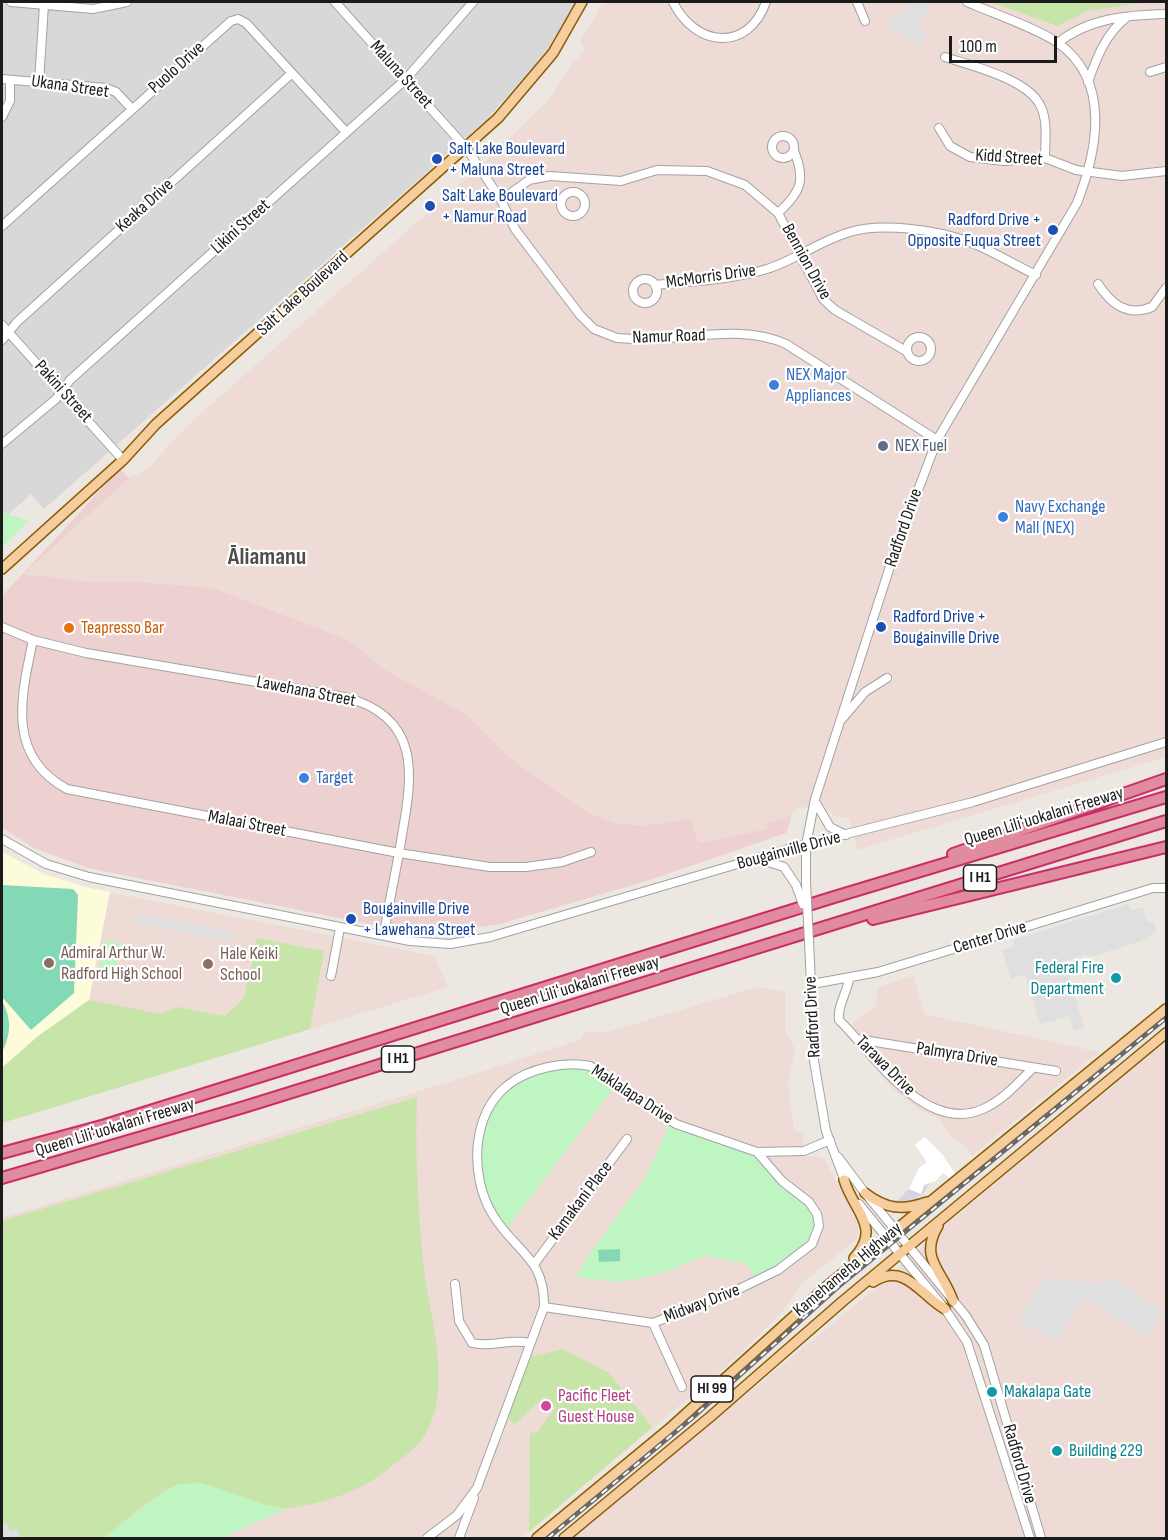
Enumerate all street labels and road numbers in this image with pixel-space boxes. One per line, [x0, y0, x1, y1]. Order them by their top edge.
street label: Puolo Drive [145, 37, 209, 99]
street label: Maluna Street [365, 37, 437, 113]
street label: Ukana Street [30, 71, 110, 103]
street label: Kidd Street [975, 145, 1043, 171]
street label: Keaka Drive [112, 175, 178, 237]
street label: Likini Street [207, 195, 275, 259]
street label: Bennion Drive [776, 220, 836, 304]
street label: Salt Lake Boulevard [253, 247, 353, 341]
street label: McMorris Drive [665, 260, 757, 294]
street label: Namur Road [632, 325, 706, 349]
street label: Pakini Street [29, 356, 97, 428]
street label: Radford Drive [881, 486, 927, 570]
street label: Lawehana Street [254, 672, 358, 712]
street label: Queen Liliʻuokalani Freeway [962, 783, 1126, 851]
street label: Malaai Street [206, 806, 288, 842]
street label: Bougainville Drive [735, 827, 843, 875]
road number: I H1 [964, 865, 996, 891]
street label: Center Drive [951, 917, 1029, 959]
street label: Queen Liliʻuokalani Freeway [498, 952, 662, 1020]
street label: Radford Drive [800, 976, 826, 1058]
street label: Tarawa Drive [851, 1032, 919, 1100]
street label: Palmyra Drive [915, 1038, 999, 1072]
road number: I H1 [382, 1046, 414, 1072]
street label: Maklalapa Drive [587, 1060, 677, 1130]
street label: Queen Liliʻuokalani Freeway [33, 1094, 197, 1162]
street label: Kamakani Place [544, 1157, 618, 1245]
street label: Kamehameha Highway [789, 1218, 907, 1322]
street label: Midway Drive [661, 1280, 743, 1328]
road number: HI 99 [691, 1376, 733, 1402]
street label: Radford Drive [997, 1422, 1041, 1506]

